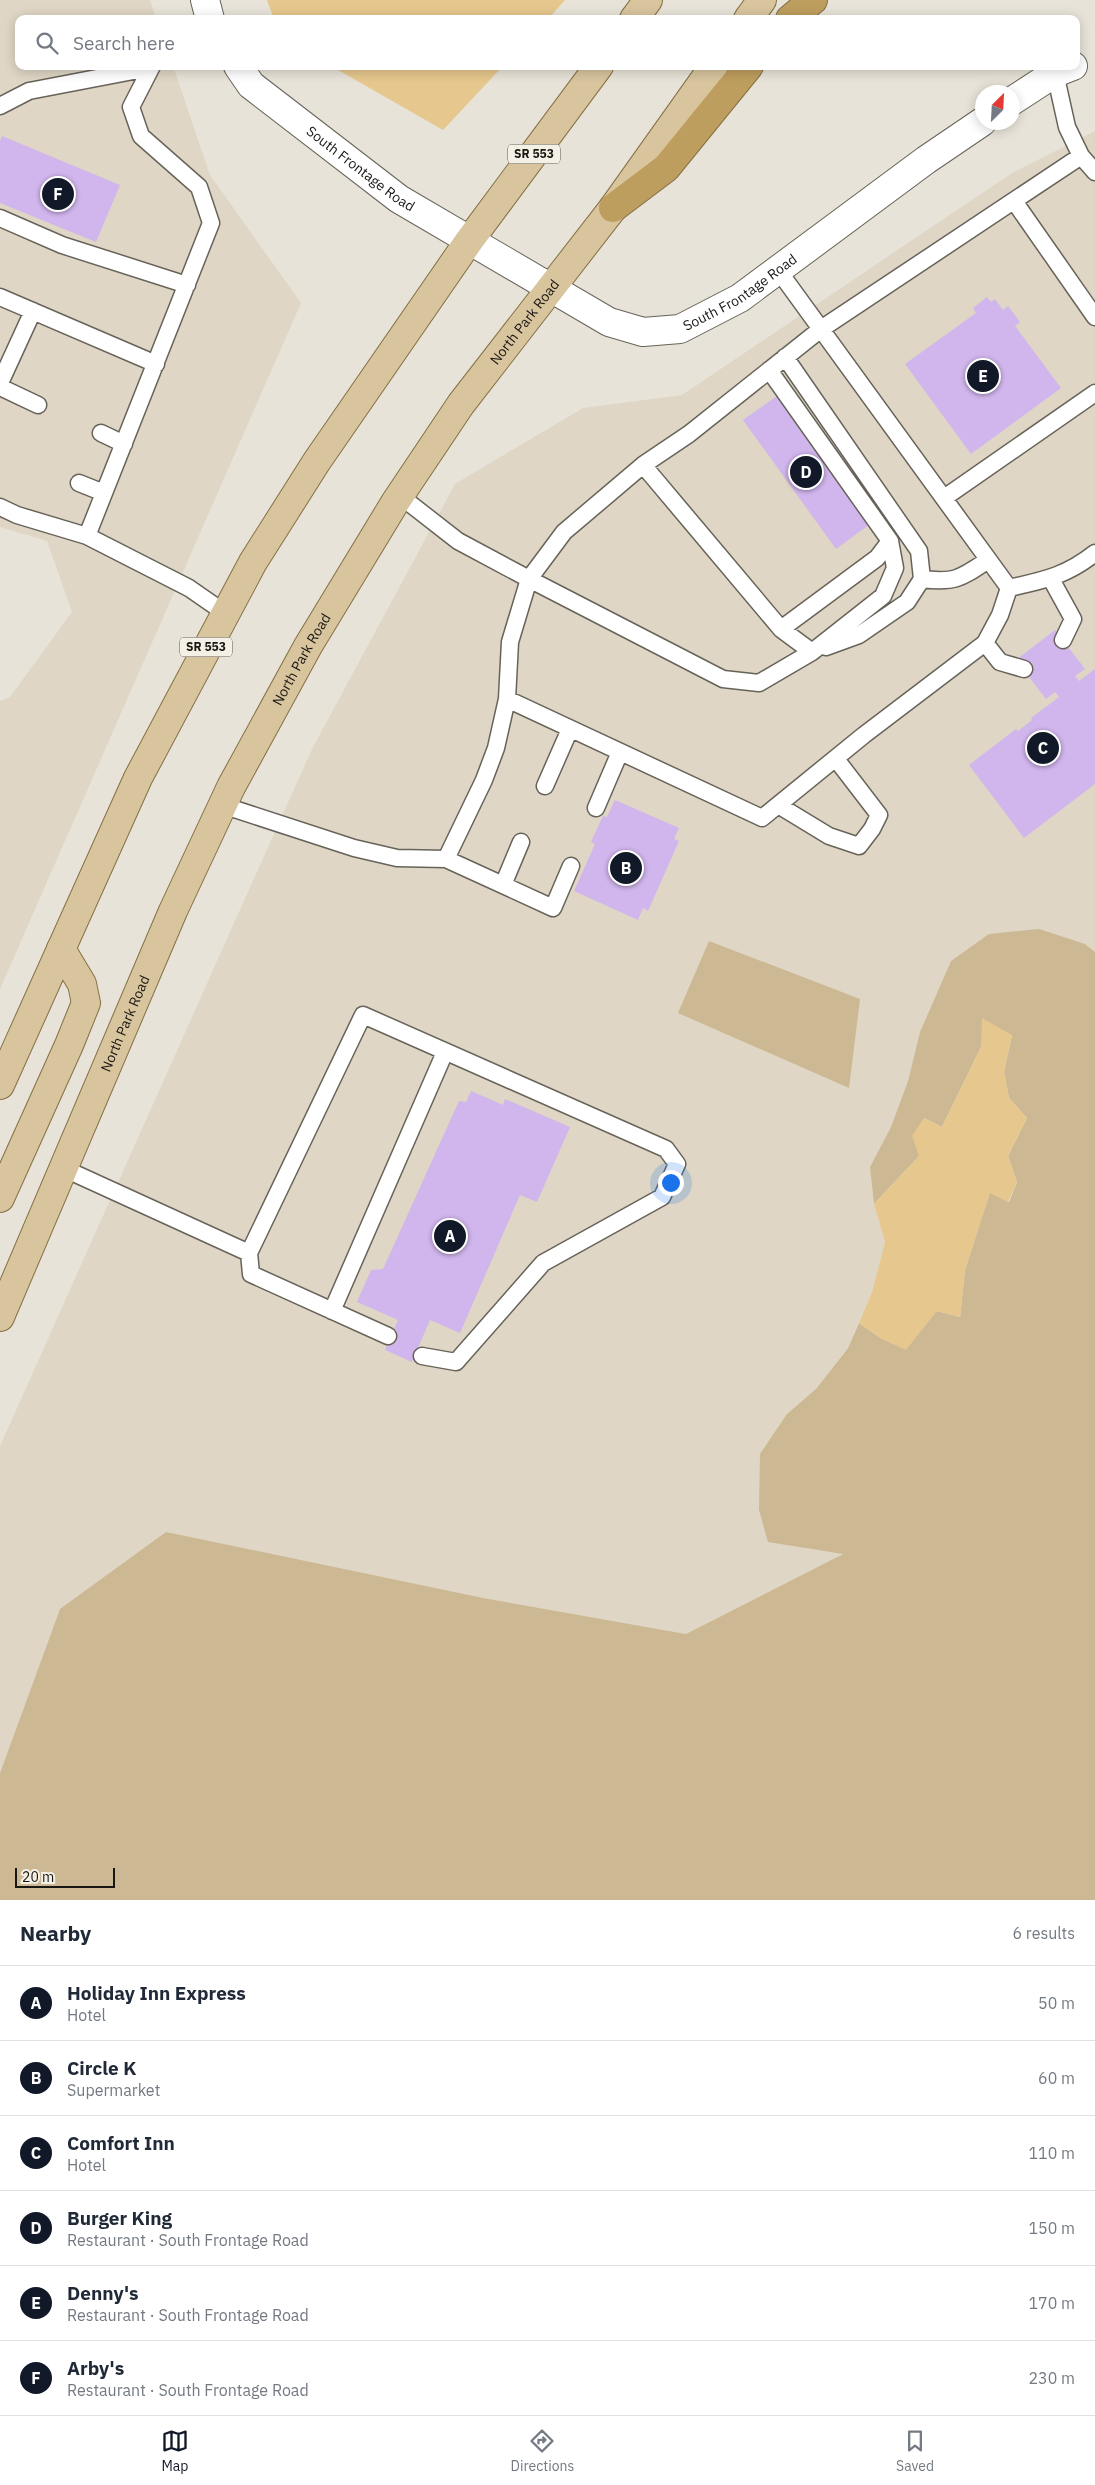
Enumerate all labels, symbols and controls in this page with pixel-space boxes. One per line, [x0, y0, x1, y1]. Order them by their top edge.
search box [15, 15, 1080, 70]
icon: search [33, 29, 61, 57]
text: Search here [73, 31, 175, 55]
north arrow [975, 85, 1020, 130]
street label: South Frontage Road [303, 122, 418, 215]
road number: SR 553 [508, 144, 560, 164]
pin: F [42, 175, 74, 213]
street label: South Frontage Road [680, 250, 800, 335]
street label: North Park Road [486, 276, 563, 368]
pin: E [967, 357, 999, 395]
pin: D [790, 453, 822, 491]
street label: North Park Road [268, 610, 335, 709]
road number: SR 553 [180, 638, 232, 656]
pin: C [1027, 729, 1059, 767]
pin: B [610, 849, 642, 887]
street label: North Park Road [97, 973, 154, 1074]
your location [658, 1170, 684, 1196]
pin: A [434, 1217, 466, 1255]
scale bar [15, 1865, 115, 1888]
text: 20 m [22, 1868, 54, 1886]
text: Nearby [20, 1919, 91, 1947]
text: 6 results [1012, 1923, 1075, 1943]
text: Holiday Inn Express [67, 1981, 246, 2005]
text: A [31, 1993, 41, 2013]
text: 50 m [1038, 1993, 1075, 2013]
text: Hotel [67, 2005, 106, 2025]
text: Circle K [67, 2056, 136, 2080]
text: B [31, 2068, 41, 2088]
text: 60 m [1038, 2068, 1075, 2088]
text: Supermarket [67, 2080, 160, 2100]
text: Comfort Inn [67, 2131, 175, 2155]
text: C [31, 2143, 41, 2163]
text: 110 m [1028, 2143, 1075, 2163]
text: Hotel [67, 2155, 106, 2175]
text: Burger King [67, 2206, 172, 2230]
text: D [30, 2218, 42, 2238]
text: 150 m [1028, 2218, 1075, 2238]
text: Restaurant · South Frontage Road [67, 2230, 309, 2250]
text: Denny's [67, 2281, 139, 2305]
text: E [31, 2293, 41, 2313]
text: 170 m [1028, 2293, 1075, 2313]
text: Restaurant · South Frontage Road [67, 2305, 309, 2325]
text: Arby's [67, 2356, 124, 2380]
text: F [31, 2368, 41, 2388]
text: 230 m [1028, 2368, 1075, 2388]
text: Restaurant · South Frontage Road [67, 2380, 309, 2400]
tab: Map [161, 2427, 189, 2475]
tab: Directions [511, 2427, 574, 2475]
tab: Saved [896, 2427, 934, 2475]

